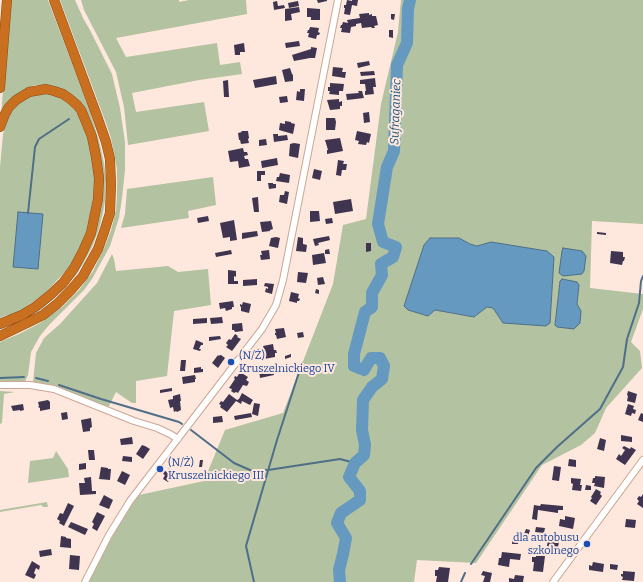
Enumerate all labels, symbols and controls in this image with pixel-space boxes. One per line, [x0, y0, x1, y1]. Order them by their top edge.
water label: Sufraganiec [388, 79, 404, 145]
place label: (N/Ż) Kruszelnickiego IV [239, 349, 335, 375]
marker: (N/Ż) Kruszelnickiego IV [226, 357, 236, 367]
place label: (N/Ż) Kruszelnickiego III [168, 456, 264, 482]
marker: (N/Ż) Kruszelnickiego III [155, 464, 165, 474]
place label: dla autobusu szkolnego [513, 531, 579, 557]
marker: dla autobusu szkolnego [582, 539, 592, 549]

